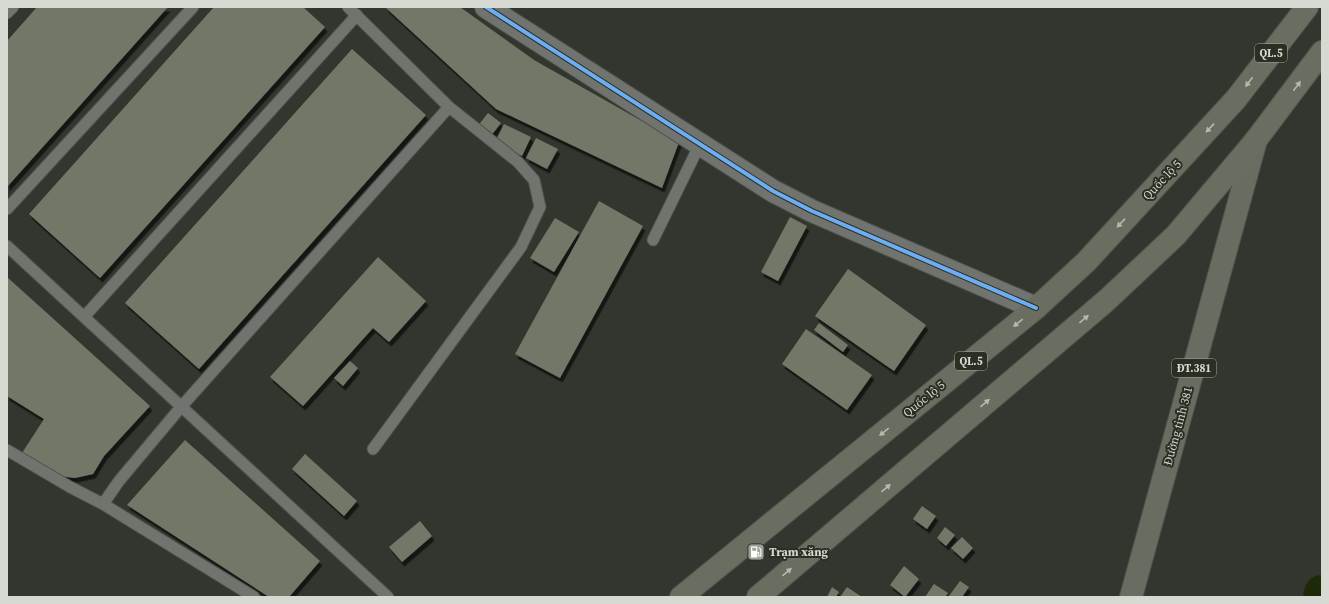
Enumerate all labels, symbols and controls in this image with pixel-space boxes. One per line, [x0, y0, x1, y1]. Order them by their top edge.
road number: QL.5 [1255, 44, 1287, 62]
one-way arrow [1245, 77, 1253, 88]
one-way arrow [1292, 80, 1301, 91]
one-way arrow [1205, 123, 1214, 133]
street label: Quốc lộ 5 [1139, 156, 1185, 204]
one-way arrow [1117, 218, 1126, 229]
one-way arrow [1079, 315, 1090, 324]
one-way arrow [1012, 319, 1023, 327]
road number: QL.5 [955, 352, 987, 370]
road number: ĐT.381 [1172, 359, 1216, 377]
street label: Quốc lộ 5 [900, 377, 948, 421]
street label: Đường tỉnh 381 [1160, 385, 1196, 467]
one-way arrow [980, 399, 991, 408]
one-way arrow [879, 427, 890, 436]
one-way arrow [881, 483, 892, 492]
fuel station icon: Trạm xăng [746, 542, 766, 562]
place label: Trạm xăng [769, 544, 829, 560]
one-way arrow [782, 567, 793, 576]

